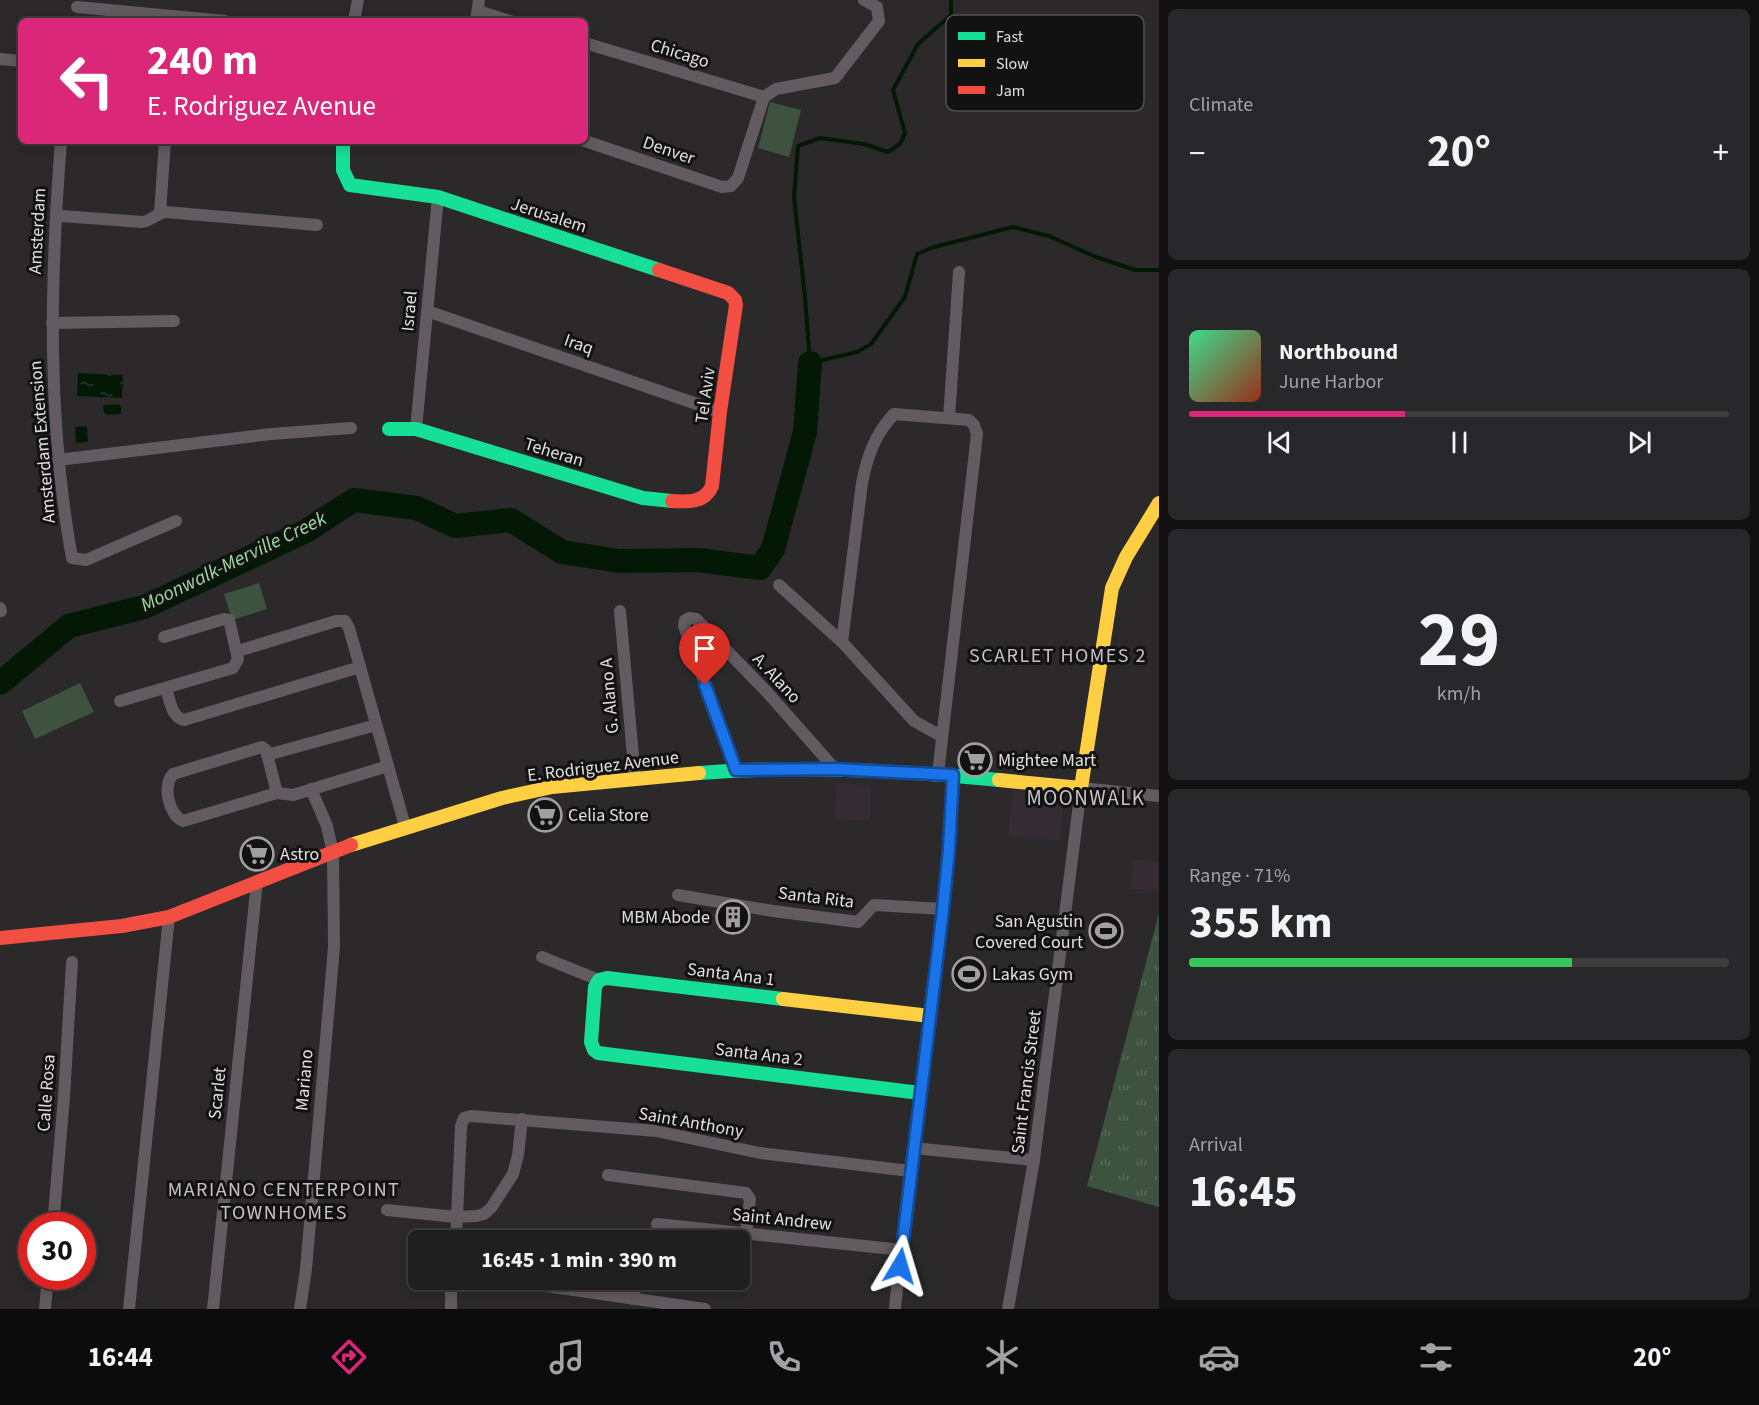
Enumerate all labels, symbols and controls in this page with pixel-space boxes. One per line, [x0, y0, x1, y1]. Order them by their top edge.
legend [946, 15, 1144, 111]
text: Fast [996, 26, 1024, 48]
text: 240 m [147, 31, 258, 91]
street label: Chicago [647, 33, 712, 74]
icon: left [48, 42, 126, 120]
text: Slow [996, 53, 1029, 75]
text: Jam [996, 80, 1025, 102]
text: E. Rodriguez Avenue [147, 87, 376, 126]
text: Climate [1189, 91, 1253, 119]
text: 20° [1427, 120, 1491, 184]
street label: Denver [640, 130, 699, 171]
text: − [1189, 130, 1205, 177]
text: + [1713, 130, 1729, 177]
street label: Amsterdam [23, 187, 52, 275]
street label: Jerusalem [508, 191, 590, 240]
street label: Israel [395, 290, 424, 332]
street label: Iraq [561, 328, 597, 361]
text: Northbound [1279, 336, 1398, 368]
street label: Amsterdam Extension [23, 360, 62, 524]
street label: Tel Aviv [689, 365, 722, 425]
text: June Harbor [1279, 368, 1383, 396]
icon: previous [1263, 426, 1296, 459]
icon: pause [1443, 426, 1476, 459]
icon: next [1623, 426, 1656, 459]
street label: Teheran [521, 432, 587, 473]
water label: Moonwalk-Merville Creek [136, 504, 332, 619]
text: 29 [1418, 585, 1500, 696]
pin [679, 623, 730, 685]
icon: arrive [688, 632, 721, 665]
district label: SCARLET HOMES 2 [969, 642, 1147, 670]
street label: A. Alano [747, 648, 807, 709]
street label: G. Alano A [594, 657, 625, 735]
text: km/h [1437, 680, 1481, 708]
supermarket icon: Mightee Mart [957, 742, 993, 778]
street label: E. Rodriguez Avenue [526, 745, 680, 788]
place label: Mightee Mart [998, 748, 1096, 773]
district label: MOONWALK [1026, 783, 1146, 813]
supermarket icon: Celia Store [527, 797, 563, 833]
place label: Celia Store [568, 803, 649, 828]
supermarket icon: Astro [239, 836, 275, 872]
place label: Astro [280, 842, 319, 867]
text: Range · 71% [1189, 862, 1290, 890]
street label: Santa Rita [777, 880, 855, 915]
text: 355 km [1189, 891, 1333, 955]
building icon: MBM Abode [715, 899, 751, 935]
place label: MBM Abode [621, 905, 710, 930]
place label: San Agustin Covered Court [975, 909, 1083, 955]
sports icon: San Agustin Covered Court [1088, 913, 1124, 949]
sports icon: Lakas Gym [951, 956, 987, 992]
street label: Santa Ana 1 [686, 957, 776, 992]
place label: Lakas Gym [992, 962, 1073, 987]
street label: Saint Francis Street [1005, 1009, 1048, 1155]
street label: Santa Ana 2 [714, 1037, 804, 1072]
street label: Mariano [289, 1048, 320, 1112]
street label: Calle Rosa [31, 1054, 62, 1133]
street label: Scarlet [202, 1066, 233, 1120]
street label: Saint Anthony [636, 1101, 746, 1144]
text: Arrival [1189, 1131, 1243, 1159]
text: 16:45 [1189, 1160, 1298, 1224]
district label: MARIANO CENTERPOINT TOWNHOMES [168, 1176, 400, 1227]
street label: Saint Andrew [731, 1202, 833, 1237]
speed limit sign: 30 [18, 1212, 96, 1290]
position arrow [868, 1234, 932, 1298]
text: 16:45 · 1 min · 390 m [481, 1244, 677, 1276]
icon: directions [328, 1336, 370, 1378]
icon: music [546, 1336, 588, 1378]
icon: phone [763, 1336, 805, 1378]
icon: climate [981, 1336, 1023, 1378]
icon: car [1198, 1336, 1240, 1378]
icon: filters [1415, 1336, 1457, 1378]
text: 16:44 [88, 1338, 153, 1377]
text: 20° [1633, 1338, 1671, 1377]

